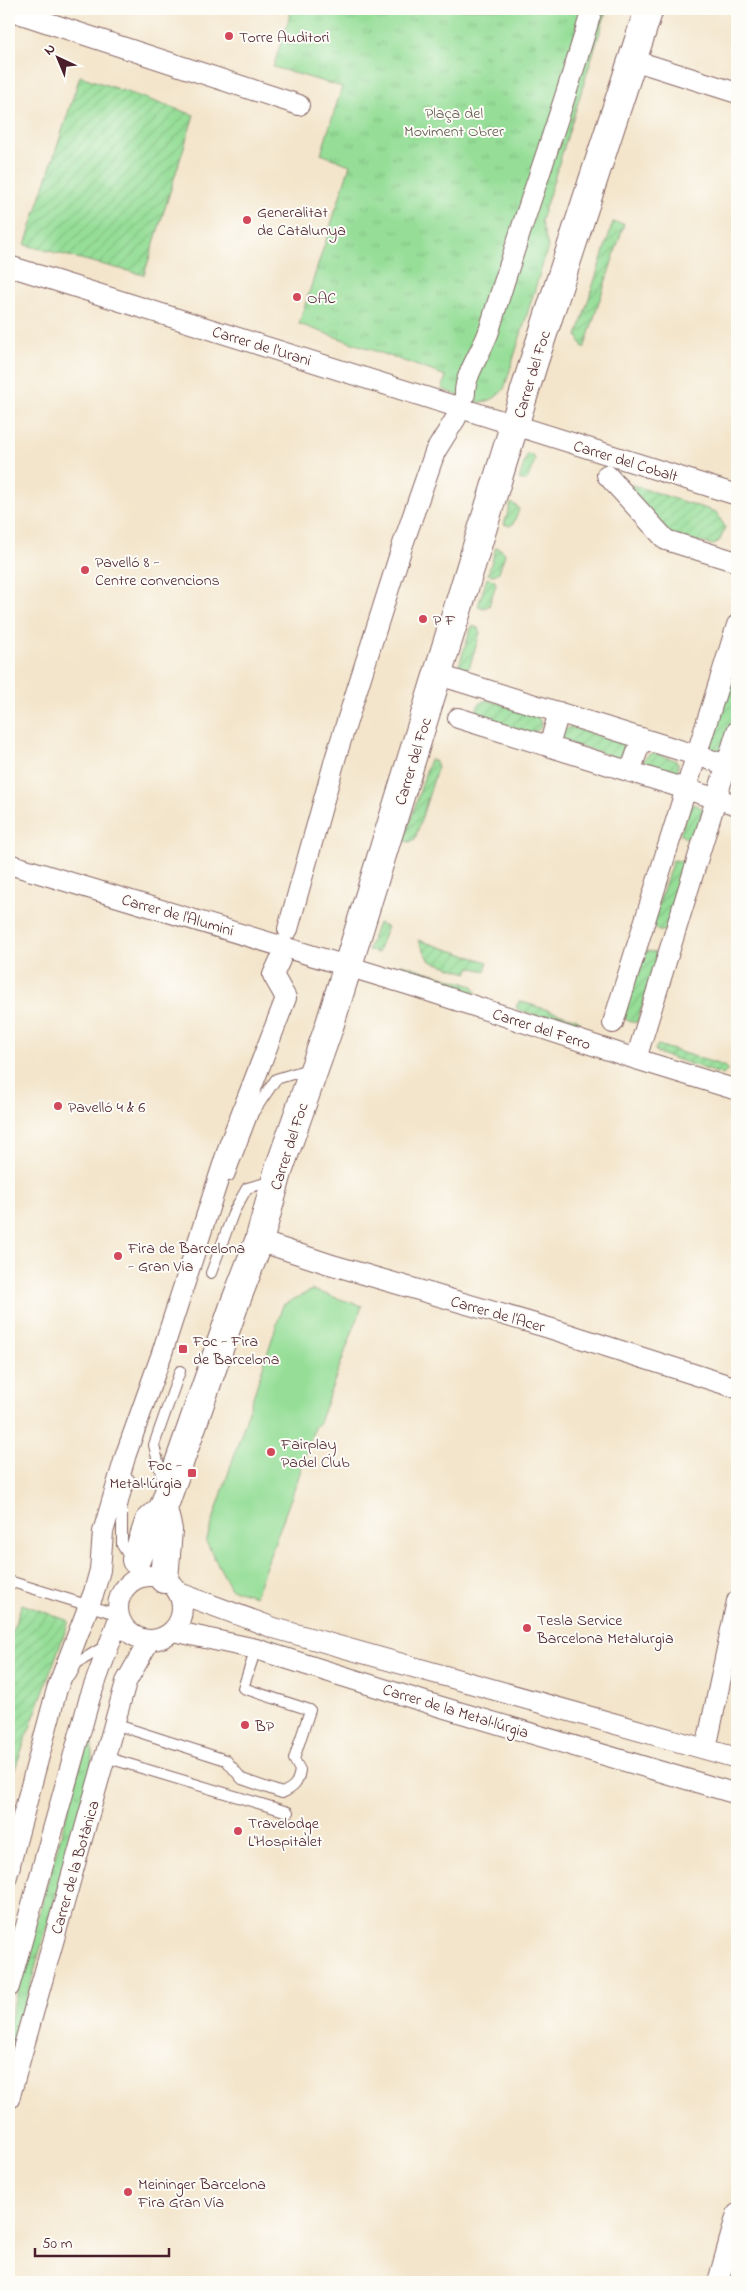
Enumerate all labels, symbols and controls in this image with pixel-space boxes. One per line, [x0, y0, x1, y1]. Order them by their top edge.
place label: Torre Auditori [239, 26, 329, 50]
marker: Torre Auditori [223, 30, 235, 42]
north arrow [32, 32, 82, 82]
text: N [39, 39, 61, 61]
park label: Plaça del Moviment Obrer [404, 102, 504, 144]
place label: Generalitat de Catalunya [257, 201, 346, 243]
marker: Generalitat de Catalunya [241, 214, 253, 226]
place label: OAC [307, 287, 336, 311]
marker: OAC [291, 291, 303, 303]
street label: Carrer de l'Urani [209, 320, 314, 373]
street label: Carrer del Foc [508, 327, 558, 421]
street label: Carrer del Cobalt [570, 435, 681, 489]
place label: Pavelló 8 - Centre convencions [95, 551, 220, 593]
marker: Pavelló 8 - Centre convencions [79, 564, 91, 576]
place label: P F [433, 609, 456, 633]
marker: P F [417, 613, 429, 625]
street label: Carrer del Foc [389, 714, 439, 808]
street label: Carrer de l'Alumini [119, 888, 236, 943]
street label: Carrer del Ferro [489, 1003, 594, 1057]
place label: Pavelló 4 & 6 [68, 1096, 145, 1120]
street label: Carrer del Foc [264, 1099, 316, 1193]
marker: Pavelló 4 & 6 [52, 1100, 64, 1112]
place label: Fira de Barcelona - Gran Via [127, 1237, 245, 1279]
marker: Fira de Barcelona - Gran Via [112, 1250, 124, 1262]
street label: Carrer de l'Acer [447, 1290, 547, 1340]
place label: Foc - Fira de Barcelona [192, 1330, 279, 1372]
marker: Foc - Fira de Barcelona [177, 1343, 189, 1355]
place label: Fairplay Padel Club [280, 1433, 350, 1475]
marker: Fairplay Padel Club [265, 1446, 277, 1458]
place label: Foc - Metal·lúrgia [110, 1454, 182, 1496]
marker: Foc - Metal·lúrgia [186, 1467, 198, 1479]
place label: Tesla Service Barcelona Metalurgia [536, 1609, 674, 1651]
marker: Tesla Service Barcelona Metalurgia [521, 1622, 533, 1634]
street label: Carrer de la Metal·lúrgia [379, 1678, 531, 1746]
place label: BP [254, 1715, 275, 1739]
marker: BP [239, 1719, 251, 1731]
street label: Carrer de la Botànica [45, 1798, 106, 1937]
place label: Travelodge L'Hospitalet [248, 1812, 323, 1854]
marker: Travelodge L'Hospitalet [232, 1825, 244, 1837]
place label: Meininger Barcelona Fira Gran Vía [137, 2173, 266, 2215]
marker: Meininger Barcelona Fira Gran Vía [122, 2186, 134, 2198]
scale bar [35, 2226, 169, 2258]
text: 50 m [42, 2233, 73, 2255]

